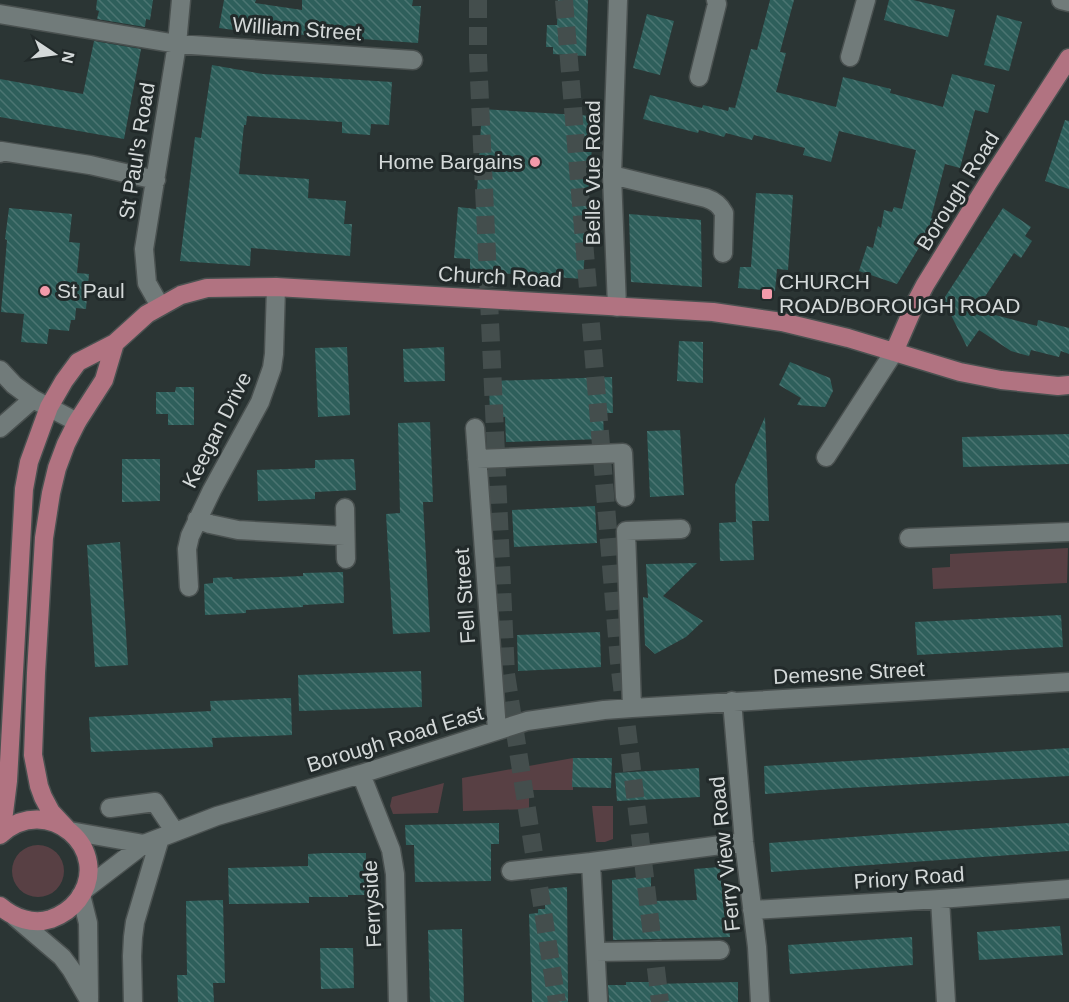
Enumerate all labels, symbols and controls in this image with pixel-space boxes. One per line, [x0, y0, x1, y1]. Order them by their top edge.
street label: William Street [232, 13, 363, 45]
north arrow [24, 24, 84, 84]
text: N [59, 50, 78, 65]
street label: St Paul's Road [114, 81, 159, 221]
street label: Belle Vue Road [581, 100, 604, 246]
street label: Borough Road [912, 127, 1003, 254]
place label: Home Bargains [378, 150, 523, 173]
marker: Home Bargains [528, 155, 542, 169]
street label: Church Road [438, 262, 562, 291]
place label: CHURCH ROAD/BOROUGH ROAD [779, 270, 1021, 317]
place label: St Paul [57, 279, 125, 302]
marker: St Paul [38, 284, 52, 298]
marker: CHURCH ROAD/BOROUGH ROAD [760, 287, 774, 301]
street label: Keegan Drive [177, 368, 256, 492]
street label: Fell Street [450, 547, 479, 645]
street label: Demesne Street [773, 657, 925, 688]
street label: Borough Road East [304, 701, 486, 776]
street label: Ferry View Road [705, 775, 744, 933]
street label: Ferryside [358, 860, 385, 948]
street label: Priory Road [853, 862, 965, 893]

